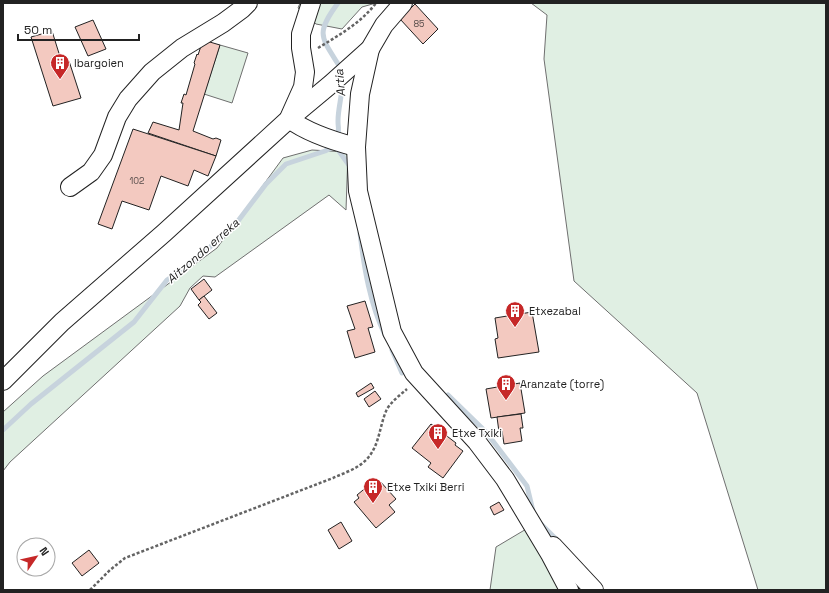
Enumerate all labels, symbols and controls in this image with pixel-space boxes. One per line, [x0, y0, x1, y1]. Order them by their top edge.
scale bar [18, 16, 139, 42]
house number: 85 [414, 18, 425, 30]
text: 50 m [24, 22, 52, 38]
building icon: Ibargoien [49, 52, 71, 80]
place label: Ibargoien [74, 56, 124, 70]
water label: Artia [331, 69, 349, 97]
house number: 102 [130, 175, 144, 187]
water label: Aitzondo erreka [163, 215, 243, 287]
building icon: Etxezabal [504, 300, 526, 328]
place label: Etxezabal [529, 304, 581, 318]
building icon: Aranzate (torre) [495, 373, 517, 401]
place label: Aranzate (torre) [520, 377, 604, 391]
building icon: Etxe Txiki [427, 422, 449, 450]
place label: Etxe Txiki [452, 426, 502, 440]
building icon: Etxe Txiki Berri [362, 476, 384, 504]
place label: Etxe Txiki Berri [387, 480, 465, 494]
north arrow [16, 537, 56, 577]
text: N [36, 544, 52, 558]

